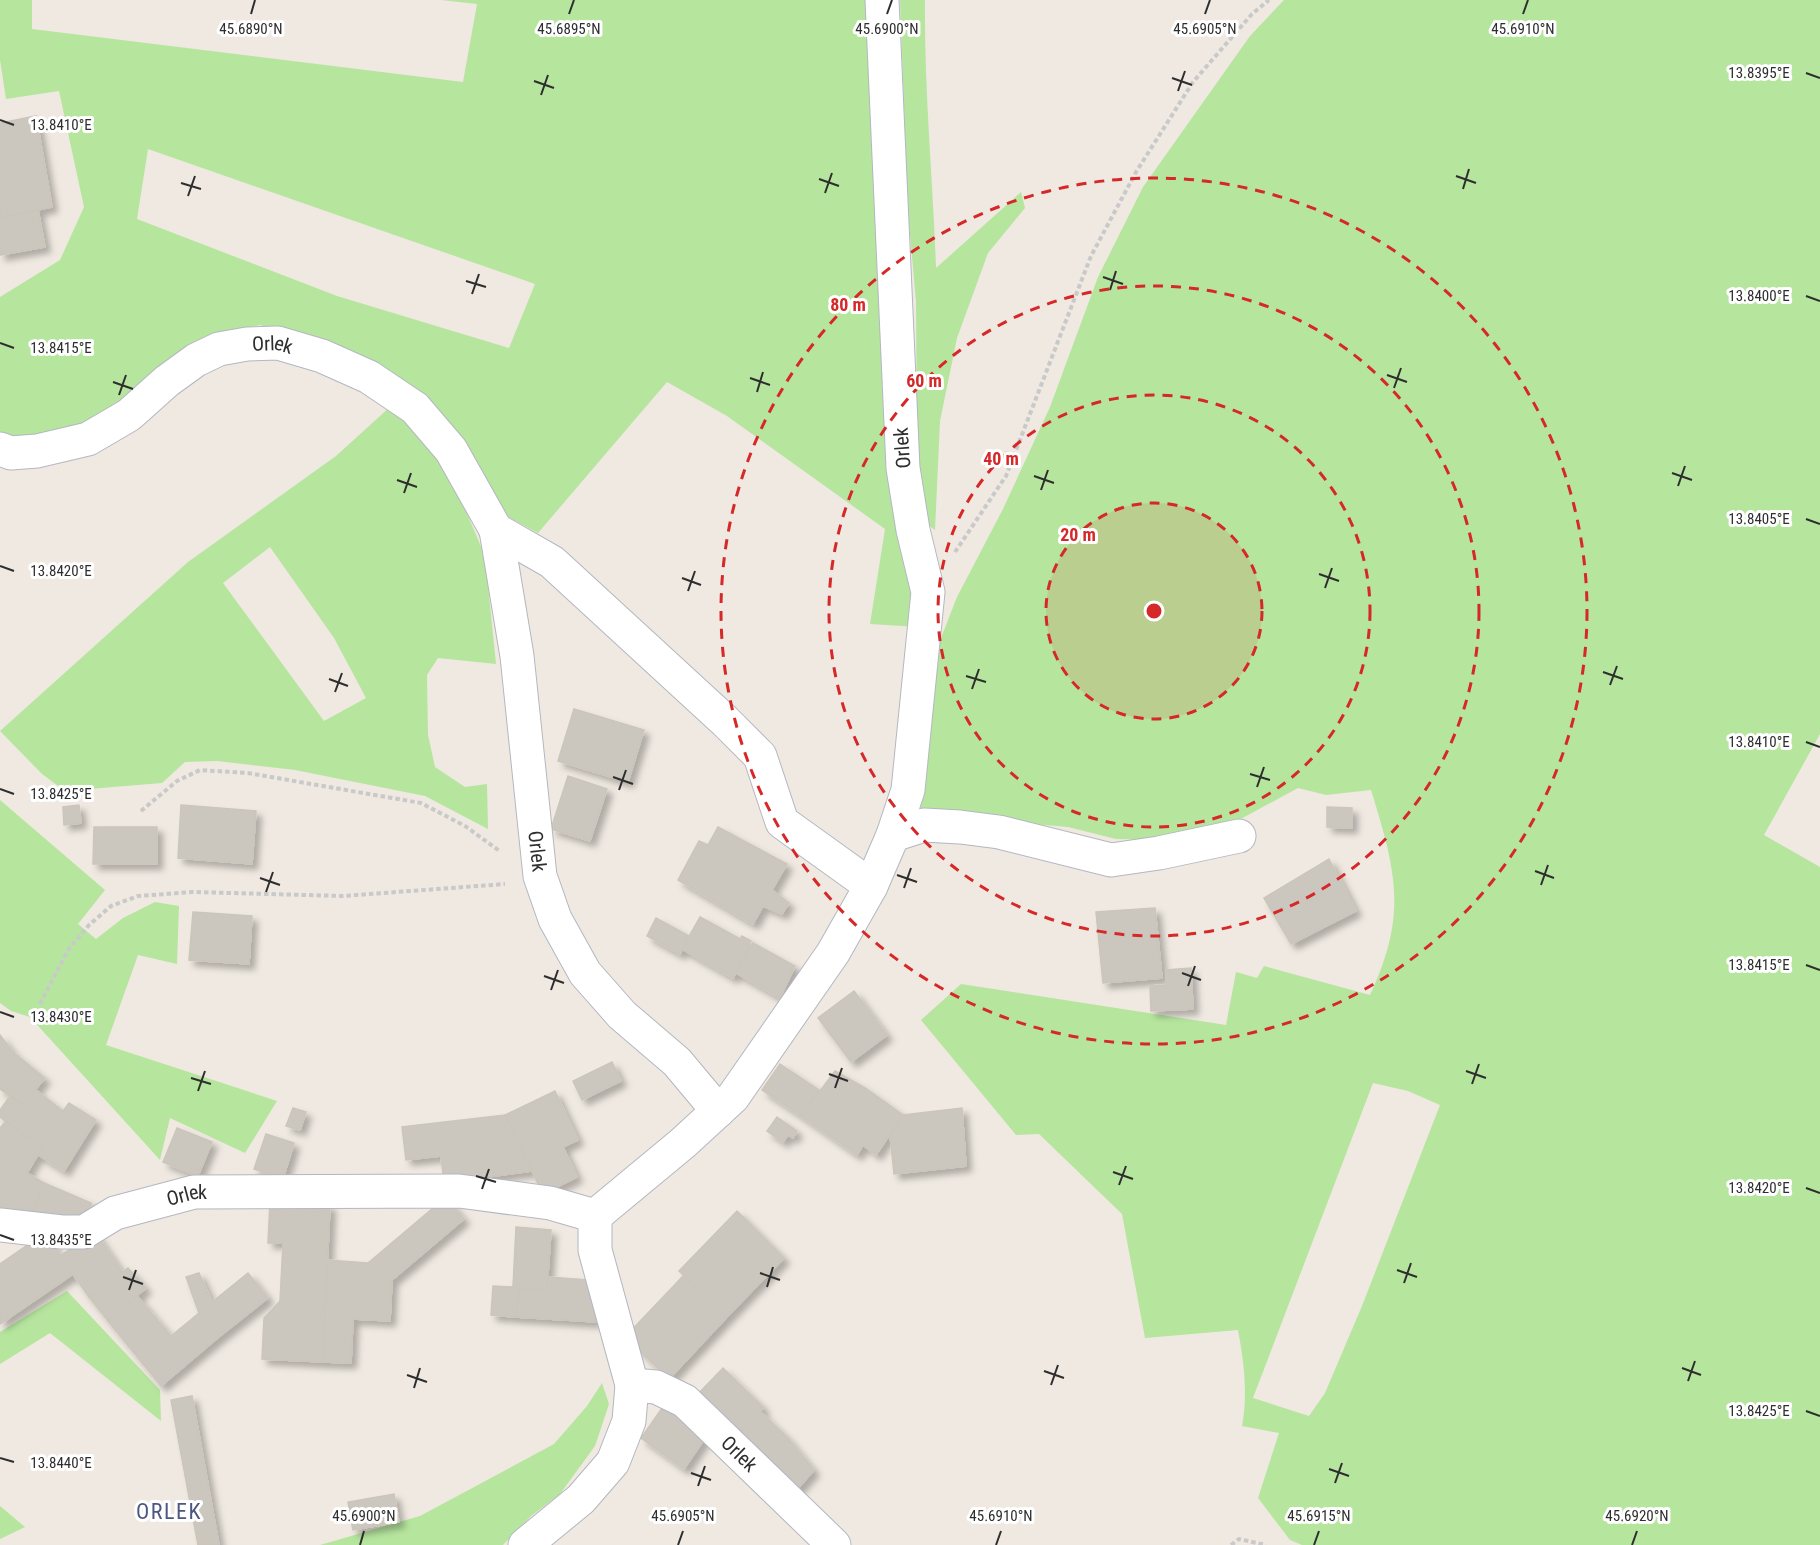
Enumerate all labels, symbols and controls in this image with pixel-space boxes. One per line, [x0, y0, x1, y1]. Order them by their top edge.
text: 45.6890°N [219, 20, 283, 38]
text: 45.6895°N [537, 20, 601, 38]
text: 45.6900°N [855, 20, 919, 38]
text: 45.6905°N [1173, 20, 1237, 38]
text: 45.6910°N [1491, 20, 1555, 38]
text: 13.8395°E [1728, 64, 1790, 82]
text: 13.8410°E [30, 116, 92, 134]
text: 13.8400°E [1728, 287, 1790, 305]
text: 80 m [830, 294, 866, 315]
street label: Orlek [252, 331, 296, 359]
text: 13.8415°E [30, 339, 92, 357]
text: 60 m [906, 370, 942, 391]
street label: Orlek [889, 427, 915, 469]
text: 40 m [983, 448, 1019, 469]
text: 13.8405°E [1728, 510, 1790, 528]
text: 20 m [1060, 524, 1096, 545]
text: 13.8420°E [30, 562, 92, 580]
centre of rings [1144, 601, 1164, 621]
text: 13.8410°E [1728, 733, 1790, 751]
text: 13.8425°E [30, 785, 92, 803]
street label: Orlek [523, 830, 551, 873]
text: 13.8415°E [1728, 956, 1790, 974]
text: 13.8430°E [30, 1008, 92, 1026]
street label: Orlek [164, 1179, 207, 1211]
text: 13.8420°E [1728, 1179, 1790, 1197]
text: 13.8435°E [30, 1231, 92, 1249]
text: 13.8425°E [1728, 1402, 1790, 1420]
street label: Orlek [716, 1431, 763, 1477]
text: 13.8440°E [30, 1454, 92, 1472]
district label: ORLEK [136, 1499, 202, 1524]
text: 45.6900°N [332, 1507, 396, 1525]
text: 45.6905°N [651, 1507, 715, 1525]
text: 45.6910°N [969, 1507, 1033, 1525]
text: 45.6915°N [1287, 1507, 1351, 1525]
text: 45.6920°N [1605, 1507, 1669, 1525]

